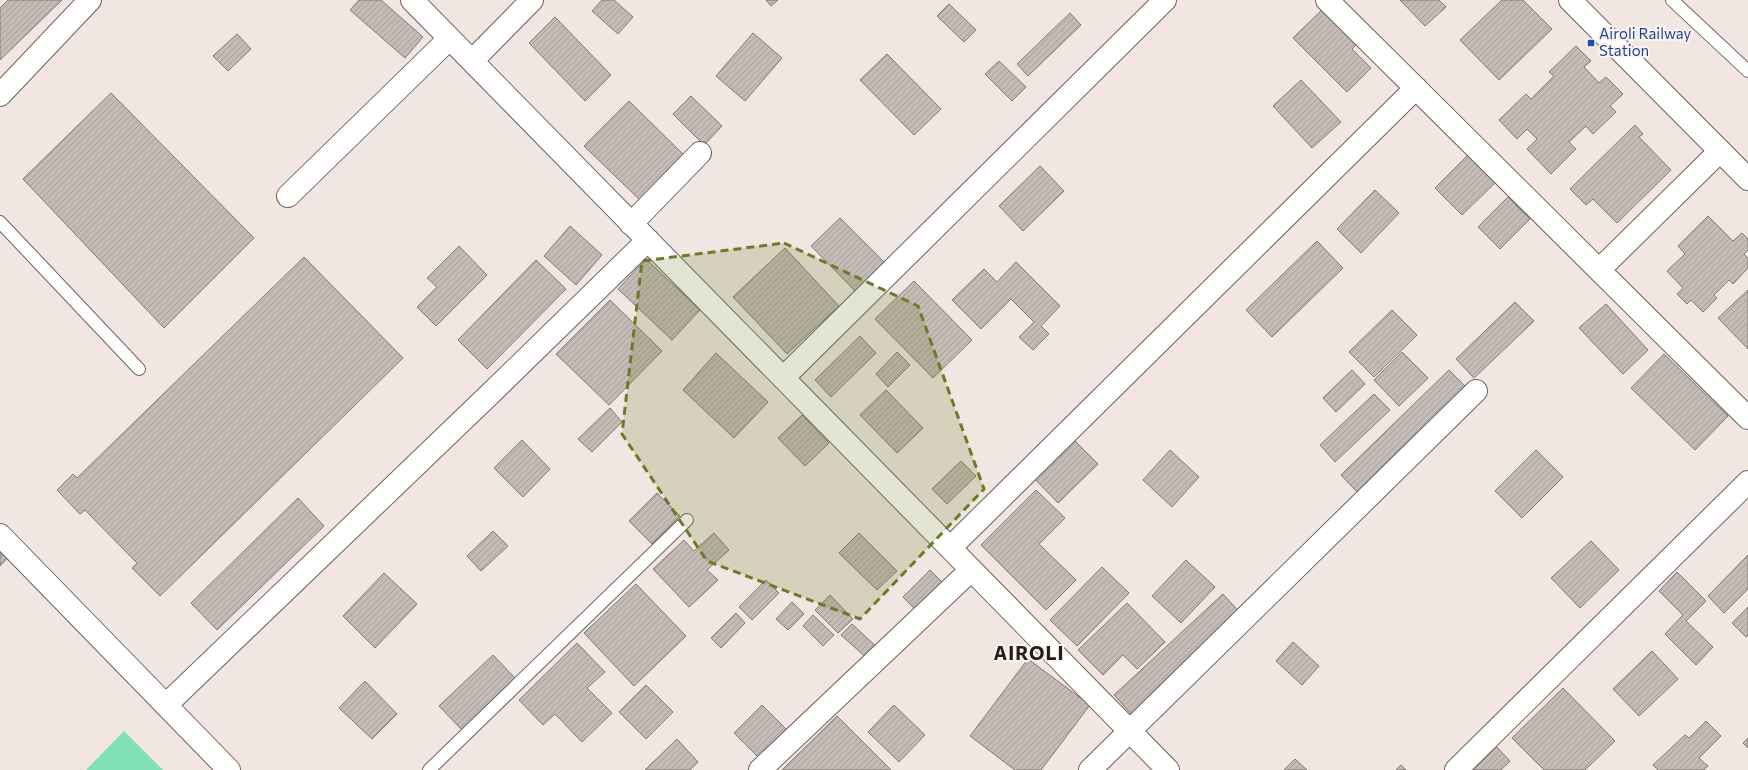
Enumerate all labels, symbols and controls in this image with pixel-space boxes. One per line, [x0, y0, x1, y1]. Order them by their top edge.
place label: Airoli Railway Station [1599, 24, 1691, 59]
marker: Airoli Railway Station [1586, 38, 1596, 48]
district label: AIROLI [994, 641, 1064, 664]

